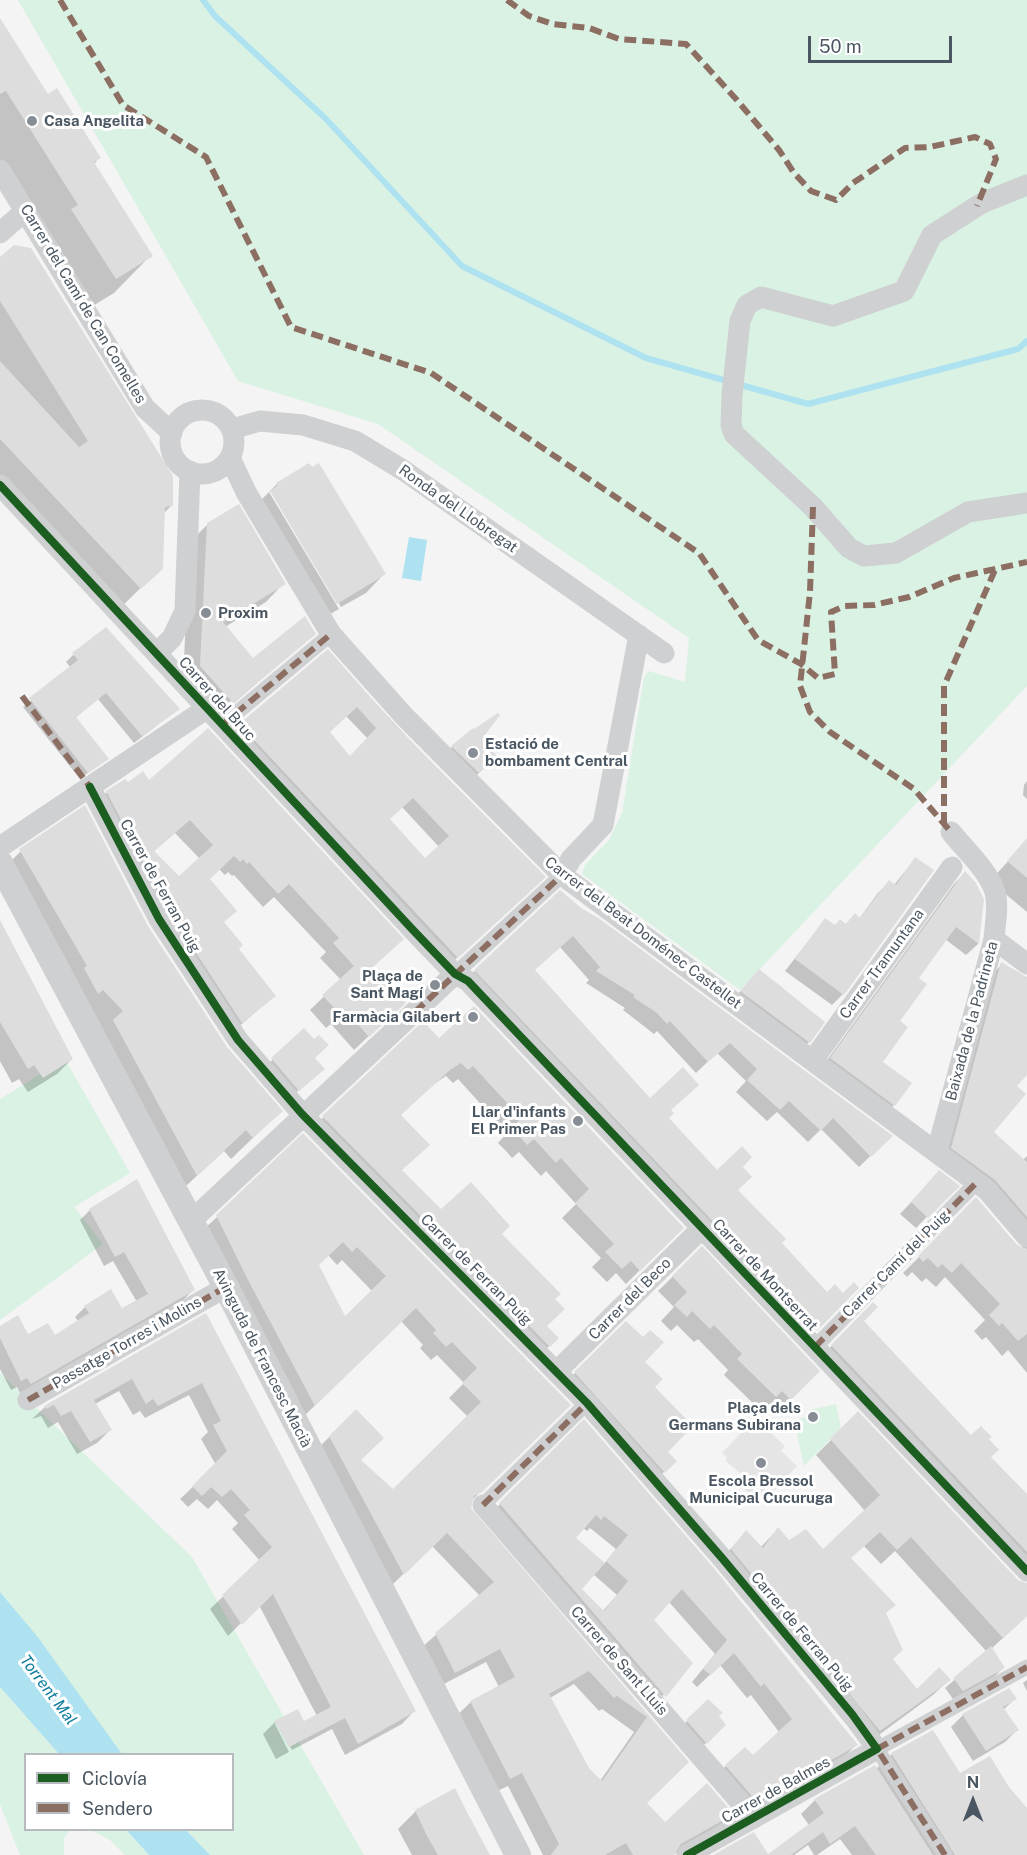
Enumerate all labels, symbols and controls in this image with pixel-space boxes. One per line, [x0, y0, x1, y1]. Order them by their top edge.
scale bar [811, 24, 955, 62]
text: 50 m [819, 36, 862, 57]
place label: Casa Angelita [44, 112, 144, 130]
marker: Casa Angelita [25, 114, 39, 128]
street label: Carrer del Camí de Can Comelles [16, 201, 150, 407]
street label: Ronda del Llobregat [395, 461, 521, 557]
place label: Proxim [218, 604, 268, 622]
marker: Proxim [199, 606, 213, 620]
street label: Carrer del Bruc [175, 653, 259, 745]
place label: Estació de bombament Central [485, 735, 628, 770]
marker: Estació de bombament Central [466, 746, 480, 760]
street label: Carrer de Ferran Puig [116, 816, 204, 956]
street label: Carrer del Beat Doménec Castellet [541, 853, 745, 1013]
street label: Carrer Tramuntana [836, 905, 928, 1023]
street label: Baixada de la Padrineta [942, 939, 1002, 1103]
place label: Plaça de Sant Magí [350, 967, 423, 1002]
marker: Plaça de Sant Magí [428, 978, 442, 992]
place label: Farmàcia Gilabert [332, 1008, 461, 1026]
marker: Farmàcia Gilabert [466, 1010, 480, 1024]
place label: Llar d'infants El Primer Pas [471, 1103, 566, 1138]
marker: Llar d'infants El Primer Pas [571, 1114, 585, 1128]
street label: Carrer Camí del Puig [839, 1207, 953, 1321]
street label: Carrer de Ferran Puig [417, 1211, 535, 1329]
street label: Carrer de Montserrat [709, 1215, 821, 1335]
street label: Carrer del Beco [585, 1254, 675, 1344]
street label: Avinguda de Francesc Macià [209, 1265, 315, 1451]
street label: Passatge Torres i Molins [49, 1293, 205, 1393]
place label: Plaça dels Germans Subirana [668, 1399, 801, 1434]
marker: Plaça dels Germans Subirana [806, 1410, 820, 1424]
marker: Escola Bressol Municipal Cucuruga [754, 1456, 768, 1470]
place label: Escola Bressol Municipal Cucuruga [689, 1472, 833, 1507]
street label: Carrer de Ferran Puig [747, 1569, 857, 1695]
street label: Carrer de Sant Lluis [567, 1603, 671, 1719]
water label: Torrent Mal [15, 1651, 81, 1729]
legend [24, 1753, 234, 1831]
street label: Carrer de Balmes [719, 1753, 833, 1827]
text: Ciclovía [82, 1768, 147, 1789]
north arrow [943, 1771, 1003, 1831]
text: N [967, 1773, 979, 1792]
text: Sendero [82, 1798, 153, 1819]

